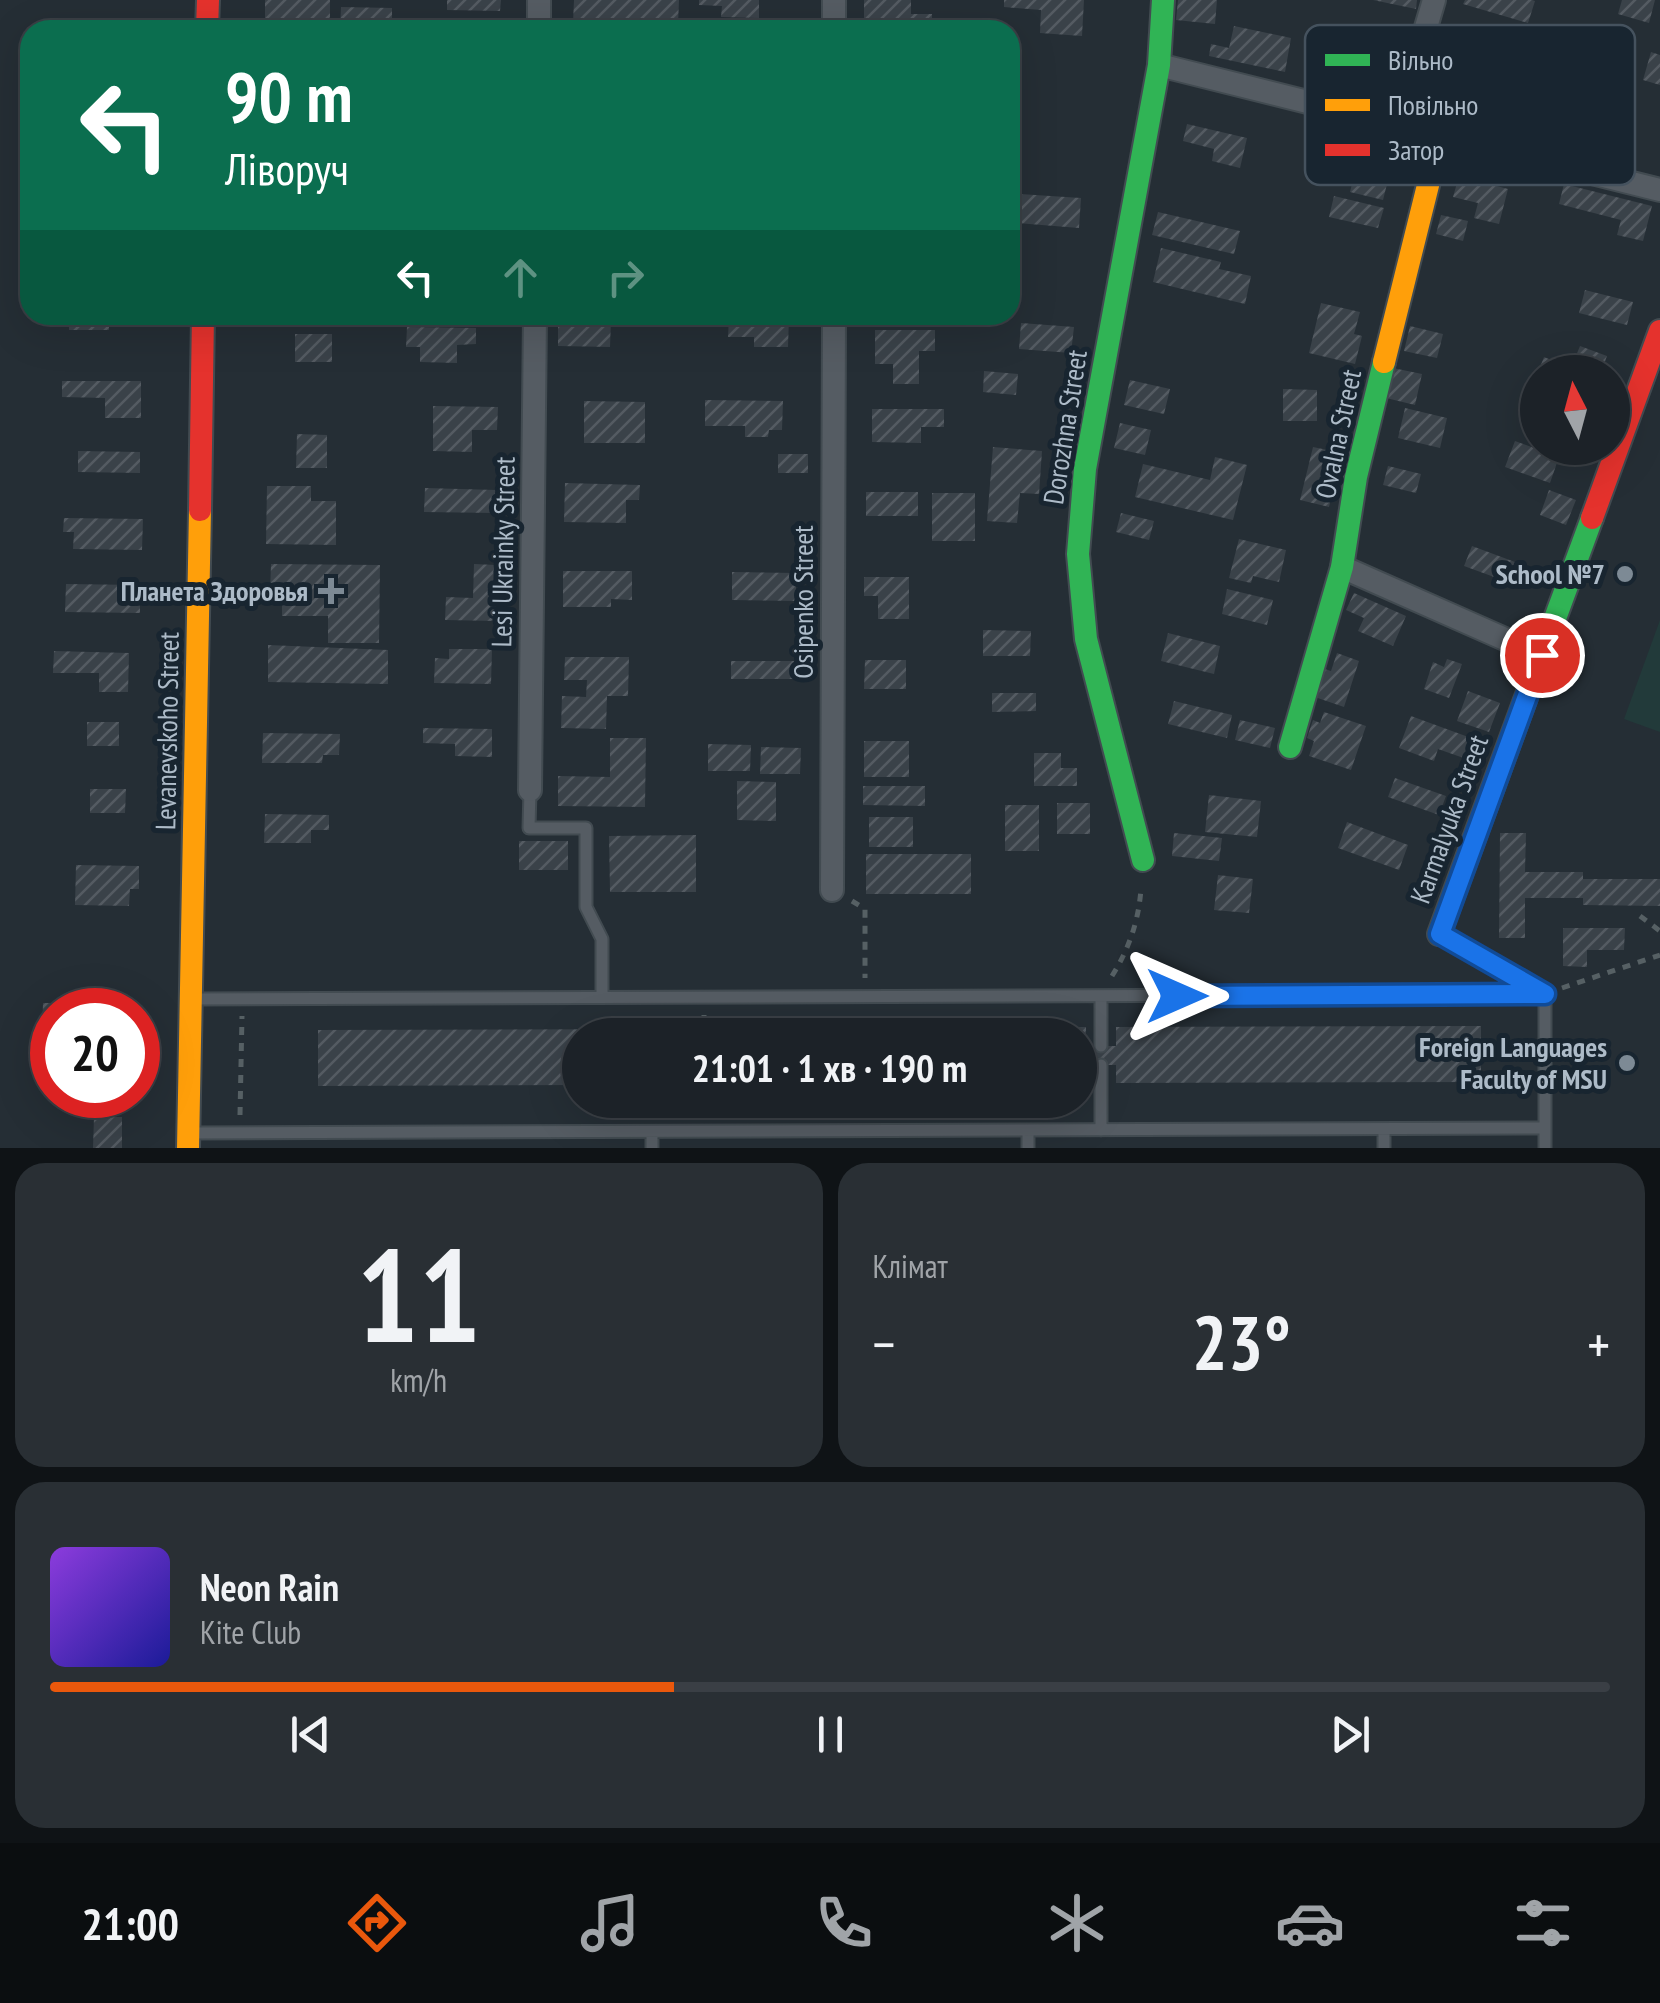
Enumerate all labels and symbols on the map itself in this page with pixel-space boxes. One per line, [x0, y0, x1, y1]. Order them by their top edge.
legend [1305, 25, 1635, 185]
text: Вільно [1388, 41, 1453, 78]
text: Повільно [1388, 86, 1478, 123]
text: Затор [1388, 131, 1444, 168]
street label: Dorozhna Street [1034, 347, 1095, 507]
north arrow [1520, 355, 1630, 465]
street label: Ovalna Street [1306, 366, 1369, 502]
street label: Lesi Ukrainky Street [482, 456, 523, 648]
street label: Osipenko Street [784, 525, 821, 679]
place label: School №7 [1495, 555, 1605, 592]
marker: School №7 [1614, 563, 1636, 585]
place label: Планета Здоровья [121, 572, 308, 609]
marker: Планета Здоровья [318, 578, 344, 604]
pin [1500, 613, 1585, 698]
street label: Levanevskoho Street [146, 631, 187, 830]
street label: Karmalyuka Street [1401, 729, 1496, 908]
position arrow [1125, 944, 1229, 1048]
speed limit sign: 20 [30, 988, 160, 1118]
place label: Foreign Languages Faculty of MSU [1419, 1028, 1607, 1097]
marker: Foreign Languages Faculty of MSU [1616, 1052, 1638, 1074]

